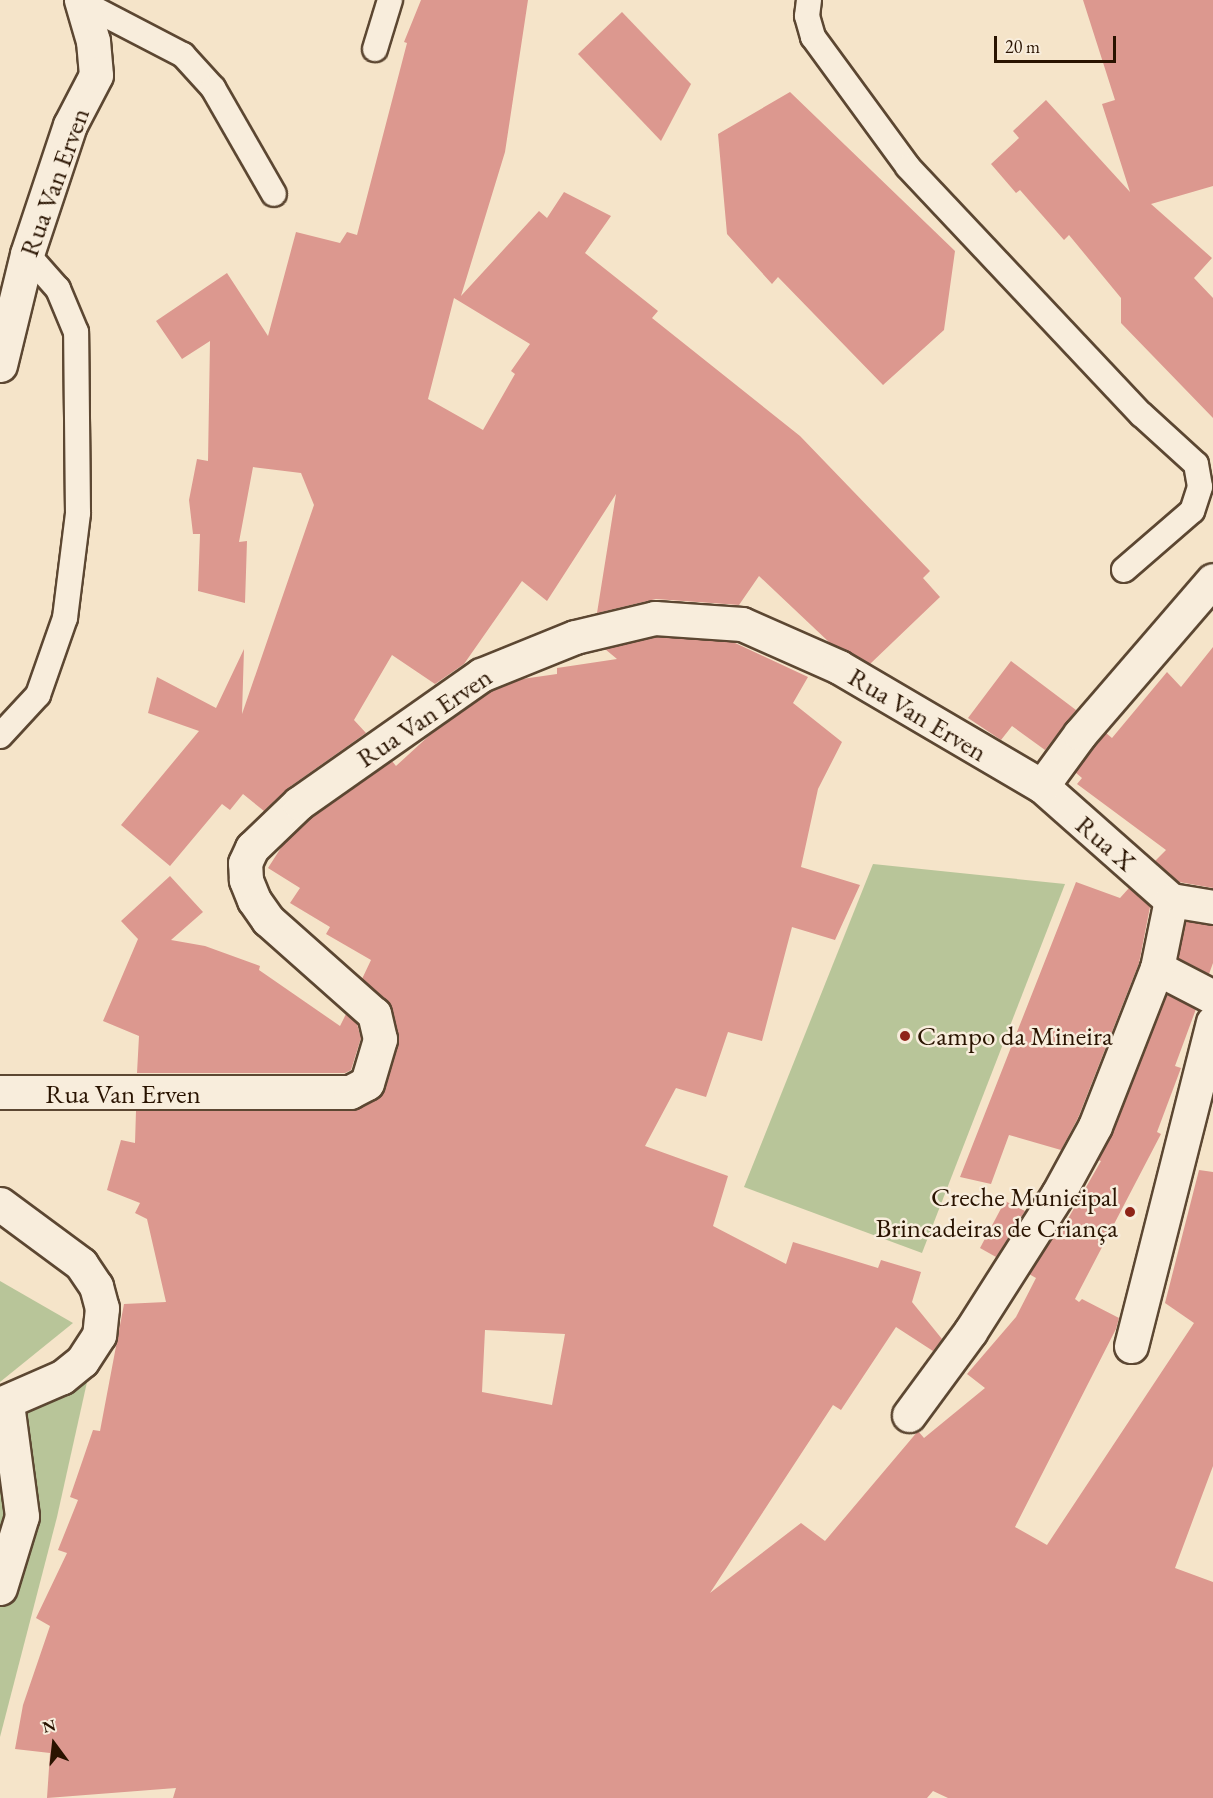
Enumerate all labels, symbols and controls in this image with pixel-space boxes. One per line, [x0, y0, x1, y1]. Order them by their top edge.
scale bar [997, 24, 1118, 62]
text: 20 m [1005, 35, 1040, 58]
street label: Rua Van Erven [12, 103, 96, 261]
street label: Rua Van Erven [350, 660, 498, 774]
street label: Rua Van Erven [843, 660, 993, 768]
street label: Rua X [1069, 808, 1143, 878]
place label: Campo da Mineira [917, 1020, 1113, 1052]
marker: Campo da Mineira [898, 1029, 912, 1043]
street label: Rua Van Erven [45, 1078, 201, 1110]
place label: Creche Municipal Brincadeiras de Criança [875, 1180, 1118, 1243]
marker: Creche Municipal Brincadeiras de Criança [1123, 1205, 1137, 1219]
north arrow [24, 1714, 84, 1774]
text: N [40, 1714, 58, 1738]

